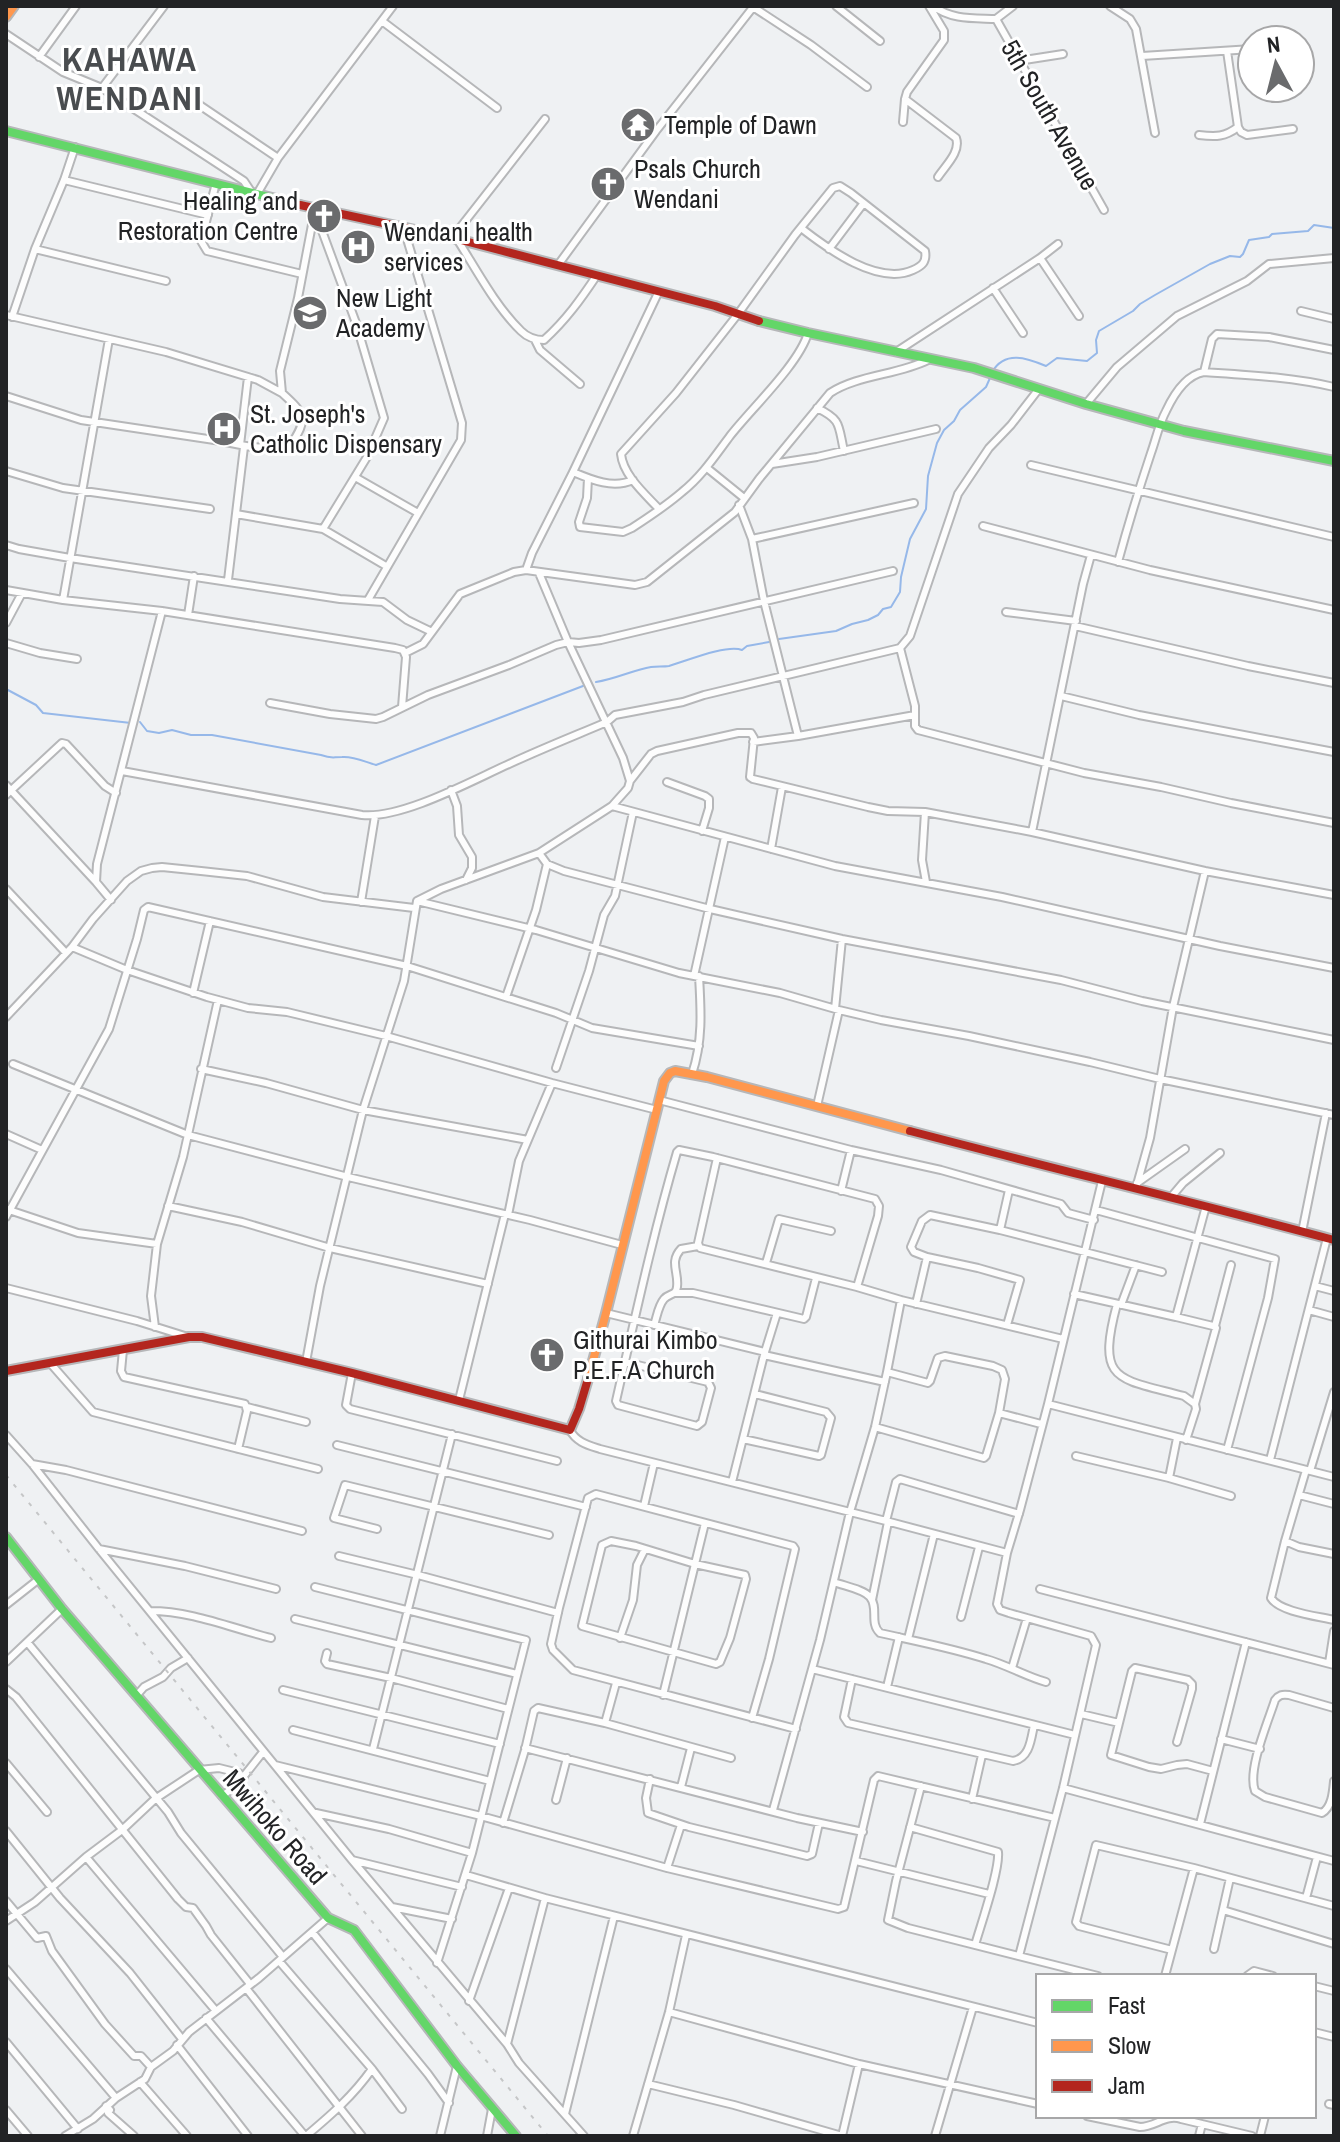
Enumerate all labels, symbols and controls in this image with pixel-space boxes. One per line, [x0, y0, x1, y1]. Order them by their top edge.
north arrow [1236, 24, 1316, 104]
text: N [1265, 28, 1282, 60]
street label: 5th South Avenue [993, 33, 1108, 196]
district label: KAHAWA WENDANI [56, 36, 204, 121]
temple icon: Temple of Dawn [619, 106, 657, 144]
place label: Temple of Dawn [664, 107, 817, 142]
place label: Psals Church Wendani [634, 151, 761, 216]
church icon: Psals Church Wendani [589, 165, 627, 203]
place label: Healing and Restoration Centre [118, 183, 298, 248]
church icon: Healing and Restoration Centre [305, 197, 343, 235]
place label: Wendani health services [384, 214, 533, 279]
hospital icon: Wendani health services [339, 228, 377, 266]
place label: New Light Academy [335, 280, 432, 345]
school or university icon: New Light Academy [291, 294, 329, 332]
place label: St. Joseph's Catholic Dispensary [250, 396, 442, 461]
hospital icon: St. Joseph's Catholic Dispensary [205, 410, 243, 448]
place label: Githurai Kimbo P.E.F.A Church [573, 1322, 718, 1387]
church icon: Githurai Kimbo P.E.F.A Church [528, 1336, 566, 1374]
street label: Mwihoko Road [216, 1762, 335, 1892]
legend [1036, 1974, 1316, 2118]
text: Fast [1108, 1989, 1146, 2021]
text: Slow [1108, 2029, 1151, 2061]
text: Jam [1108, 2069, 1145, 2101]

